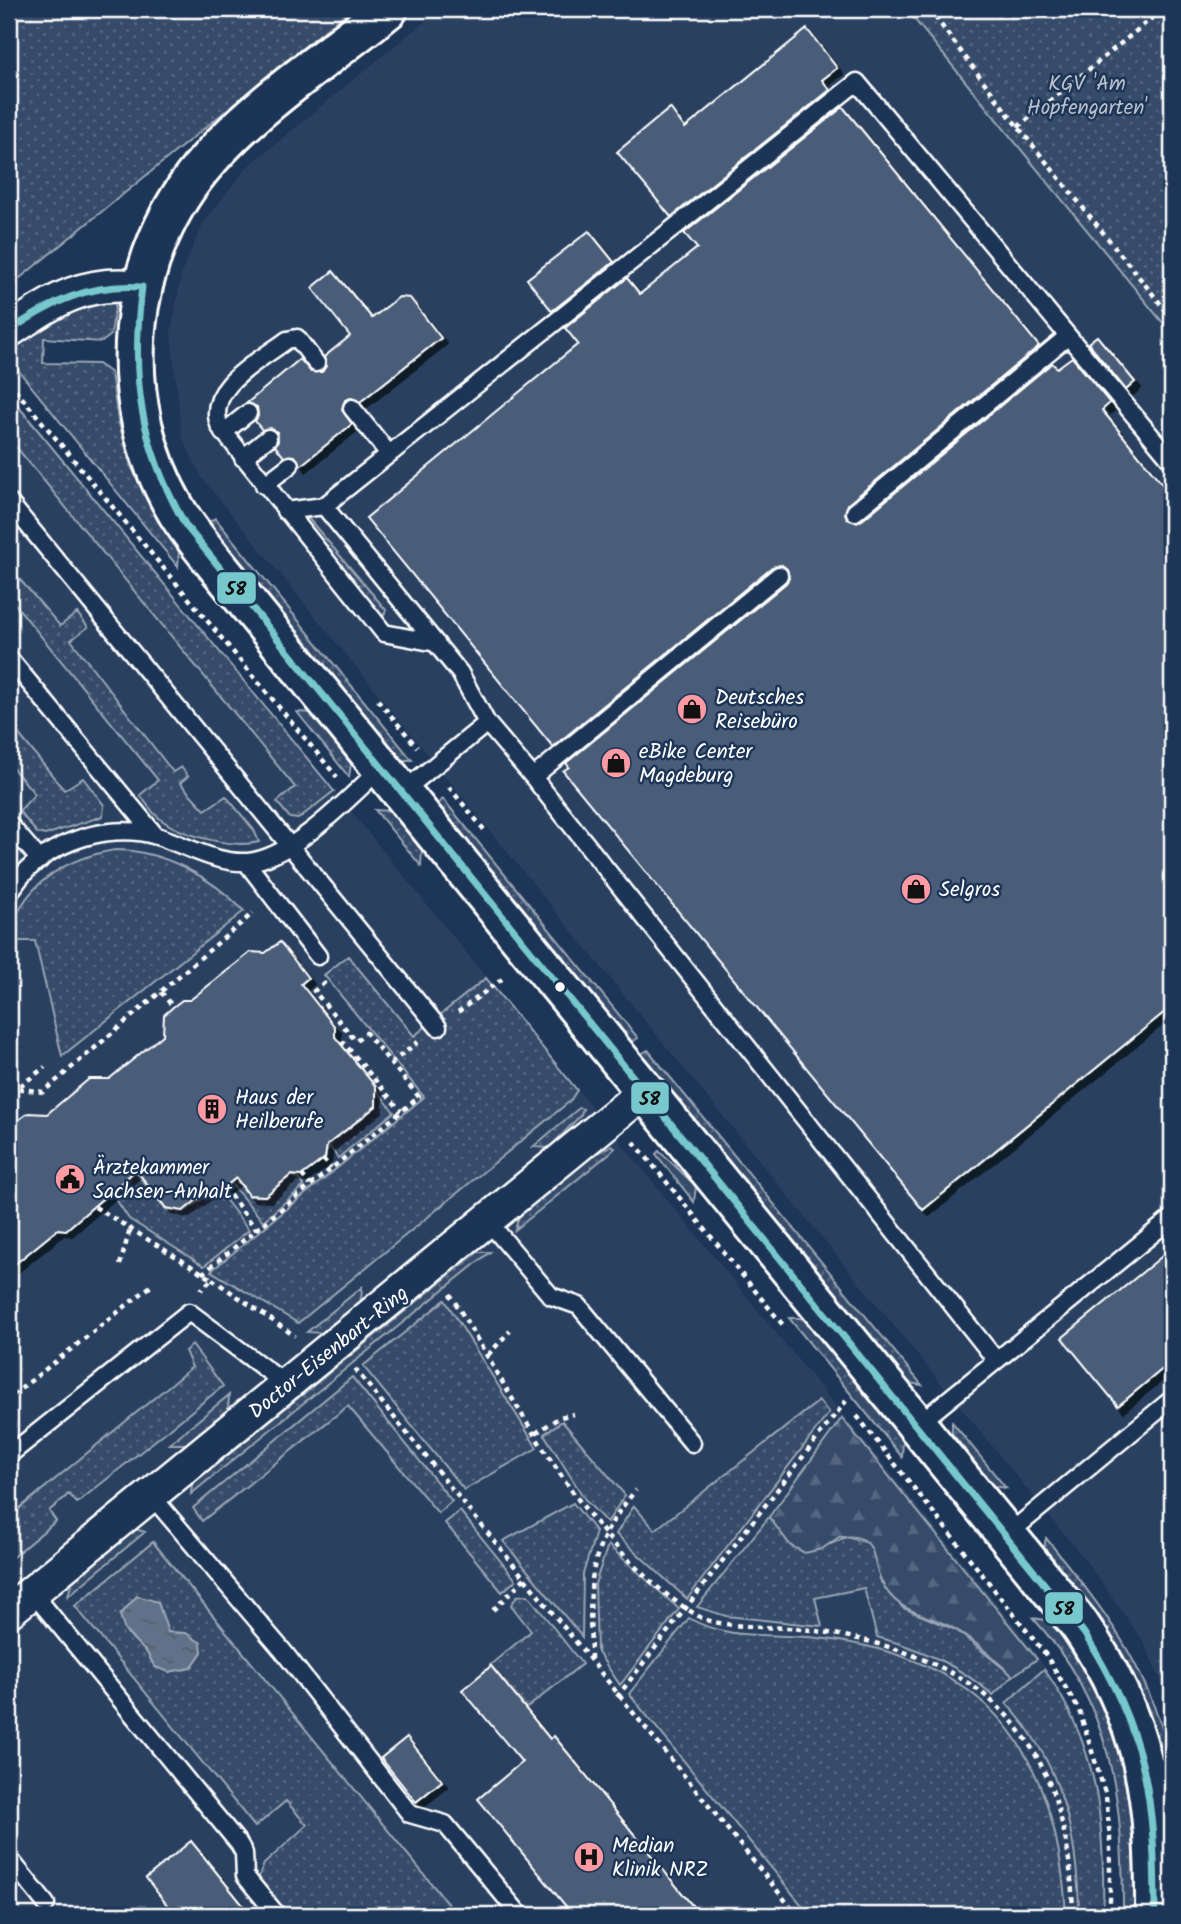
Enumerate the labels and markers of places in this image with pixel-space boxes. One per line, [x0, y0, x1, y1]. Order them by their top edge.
place label: Deutsches Reisebüro [715, 682, 804, 739]
shop icon: Deutsches Reisebüro [675, 692, 709, 726]
place label: eBike Center Magdeburg [639, 736, 753, 793]
shop icon: eBike Center Magdeburg [599, 746, 633, 780]
shop icon: Selgros [899, 872, 933, 906]
place label: Selgros [939, 874, 1000, 907]
unlabelled marker [553, 980, 567, 994]
place label: Haus der Heilberufe [235, 1082, 324, 1139]
building icon: Haus der Heilberufe [195, 1092, 229, 1126]
place label: Ärztekammer Sachsen-Anhalt [93, 1152, 233, 1209]
public building icon: Ärztekammer Sachsen-Anhalt [53, 1162, 87, 1196]
place label: Median Klinik NRZ [612, 1830, 709, 1887]
hospital icon: Median Klinik NRZ [572, 1840, 606, 1874]

